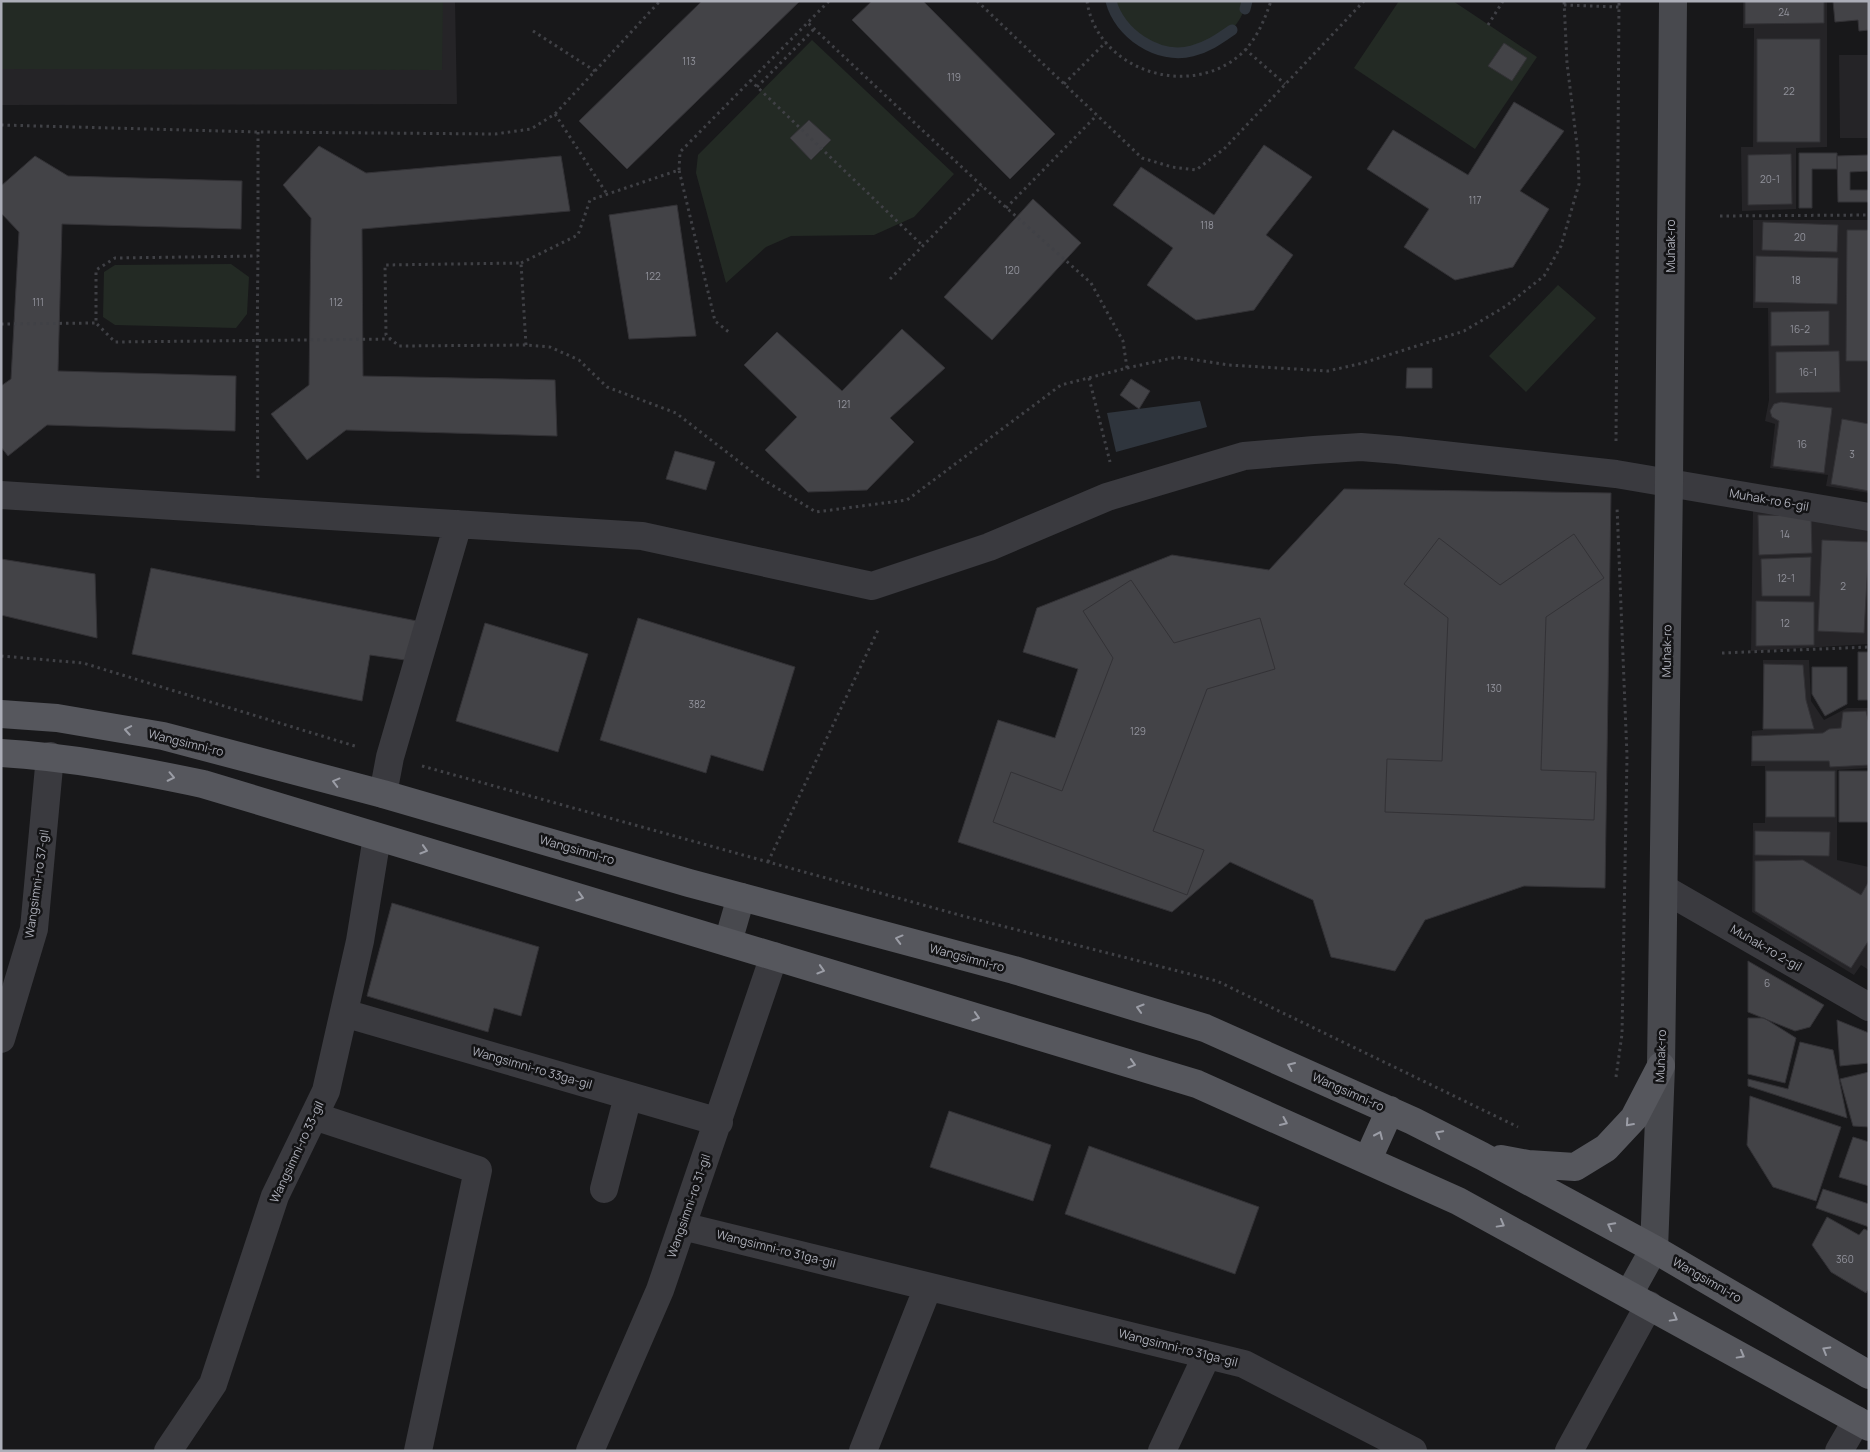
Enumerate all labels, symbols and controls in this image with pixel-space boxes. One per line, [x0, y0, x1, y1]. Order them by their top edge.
house number: 24 [1778, 5, 1790, 19]
house number: 113 [682, 54, 696, 68]
house number: 119 [947, 70, 961, 84]
house number: 22 [1783, 84, 1795, 98]
house number: 20-1 [1760, 172, 1780, 186]
house number: 117 [1469, 193, 1481, 207]
house number: 118 [1200, 218, 1214, 232]
street label: Muhak-ro [1662, 220, 1679, 272]
house number: 20 [1794, 230, 1806, 244]
house number: 120 [1004, 263, 1020, 277]
house number: 122 [645, 269, 661, 283]
house number: 18 [1791, 273, 1801, 287]
house number: 111 [32, 295, 44, 309]
house number: 112 [329, 295, 343, 309]
house number: 16-2 [1790, 322, 1810, 336]
house number: 16-1 [1799, 365, 1817, 379]
house number: 121 [837, 397, 851, 411]
house number: 16 [1797, 437, 1807, 451]
house number: 3 [1849, 447, 1855, 461]
street label: Muhak-ro 6-gil [1728, 484, 1810, 515]
house number: 14 [1780, 527, 1790, 541]
house number: 12-1 [1777, 571, 1795, 585]
house number: 2 [1840, 579, 1846, 593]
house number: 12 [1780, 616, 1790, 630]
street label: Muhak-ro [1658, 624, 1675, 678]
house number: 130 [1486, 681, 1502, 695]
house number: 382 [688, 697, 706, 711]
house number: 129 [1130, 724, 1146, 738]
one-way arrow [123, 725, 132, 735]
street label: Wangsimni-ro [147, 725, 226, 760]
one-way arrow [166, 771, 175, 782]
one-way arrow [332, 777, 341, 788]
street label: Wangsimni-ro 37-gil [20, 828, 53, 939]
street label: Wangsimni-ro [538, 831, 617, 868]
one-way arrow [420, 845, 428, 855]
one-way arrow [575, 891, 584, 901]
street label: Muhak-ro 2-gil [1727, 920, 1805, 975]
one-way arrow [896, 935, 904, 945]
street label: Wangsimni-ro [928, 939, 1007, 976]
one-way arrow [816, 965, 824, 975]
house number: 6 [1764, 976, 1770, 990]
one-way arrow [1136, 1004, 1144, 1014]
one-way arrow [972, 1012, 980, 1022]
street label: Muhak-ro [1651, 1029, 1670, 1083]
street label: Wangsimni-ro 33ga-gil [470, 1042, 594, 1093]
one-way arrow [1127, 1059, 1136, 1069]
one-way arrow [1287, 1062, 1296, 1073]
street label: Wangsimni-ro [1310, 1068, 1387, 1115]
street label: Wangsimni-ro 33-gil [265, 1098, 328, 1205]
one-way arrow [1279, 1115, 1288, 1126]
one-way arrow [1626, 1118, 1635, 1127]
one-way arrow [1435, 1130, 1444, 1140]
one-way arrow [1372, 1131, 1383, 1140]
street label: Wangsimni-ro 31-gil [663, 1152, 714, 1260]
one-way arrow [1496, 1218, 1505, 1228]
one-way arrow [1607, 1222, 1616, 1232]
street label: Wangsimni-ro 31ga-gil [715, 1225, 838, 1272]
house number: 360 [1836, 1252, 1854, 1266]
street label: Wangsimni-ro [1670, 1253, 1745, 1306]
one-way arrow [1669, 1312, 1678, 1322]
street label: Wangsimni-ro 31ga-gil [1117, 1324, 1240, 1371]
one-way arrow [1823, 1347, 1832, 1357]
one-way arrow [1736, 1349, 1745, 1359]

